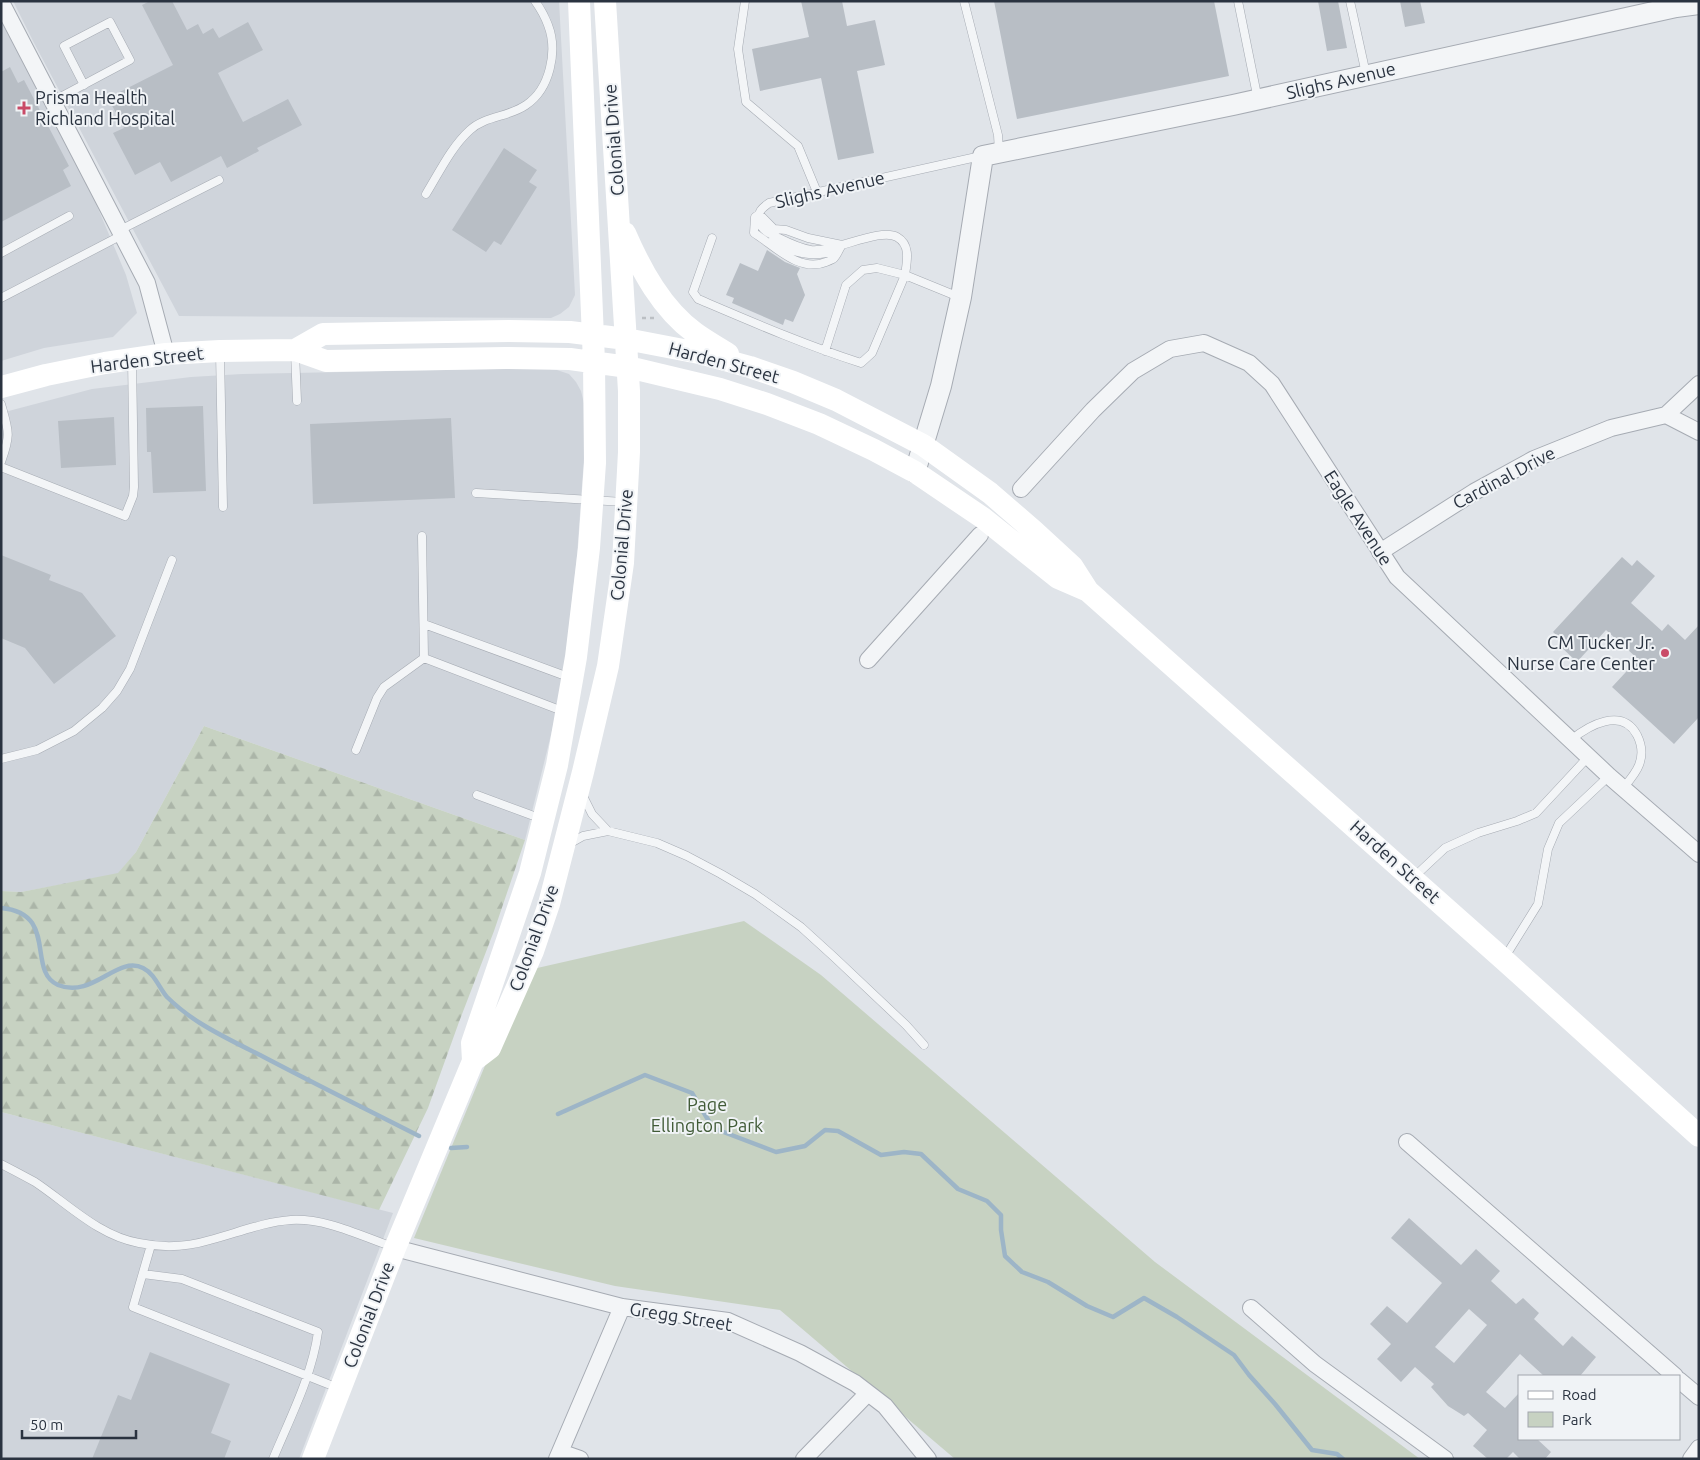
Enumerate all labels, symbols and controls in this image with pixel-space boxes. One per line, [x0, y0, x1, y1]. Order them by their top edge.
street label: Slighs Avenue [1284, 58, 1397, 102]
street label: Colonial Drive [599, 83, 627, 197]
place label: Prisma Health Richland Hospital [35, 87, 175, 128]
marker: Prisma Health Richland Hospital [17, 101, 31, 115]
street label: Slighs Avenue [773, 167, 886, 211]
street label: Harden Street [667, 338, 782, 386]
street label: Harden Street [89, 342, 205, 376]
street label: Cardinal Drive [1449, 442, 1558, 512]
street label: Eagle Avenue [1321, 466, 1397, 569]
street label: Colonial Drive [606, 488, 636, 602]
place label: CM Tucker Jr. Nurse Care Center [1507, 632, 1655, 673]
marker: CM Tucker Jr. Nurse Care Center [1659, 647, 1671, 659]
street label: Harden Street [1347, 816, 1445, 907]
street label: Colonial Drive [504, 882, 562, 994]
park label: Page Ellington Park [651, 1094, 763, 1135]
street label: Colonial Drive [339, 1259, 397, 1371]
street label: Gregg Street [628, 1298, 734, 1334]
legend [1518, 1375, 1680, 1440]
text: Road [1562, 1386, 1597, 1403]
scale bar [22, 1408, 136, 1440]
text: Park [1562, 1411, 1592, 1428]
text: 50 m [30, 1416, 63, 1433]

